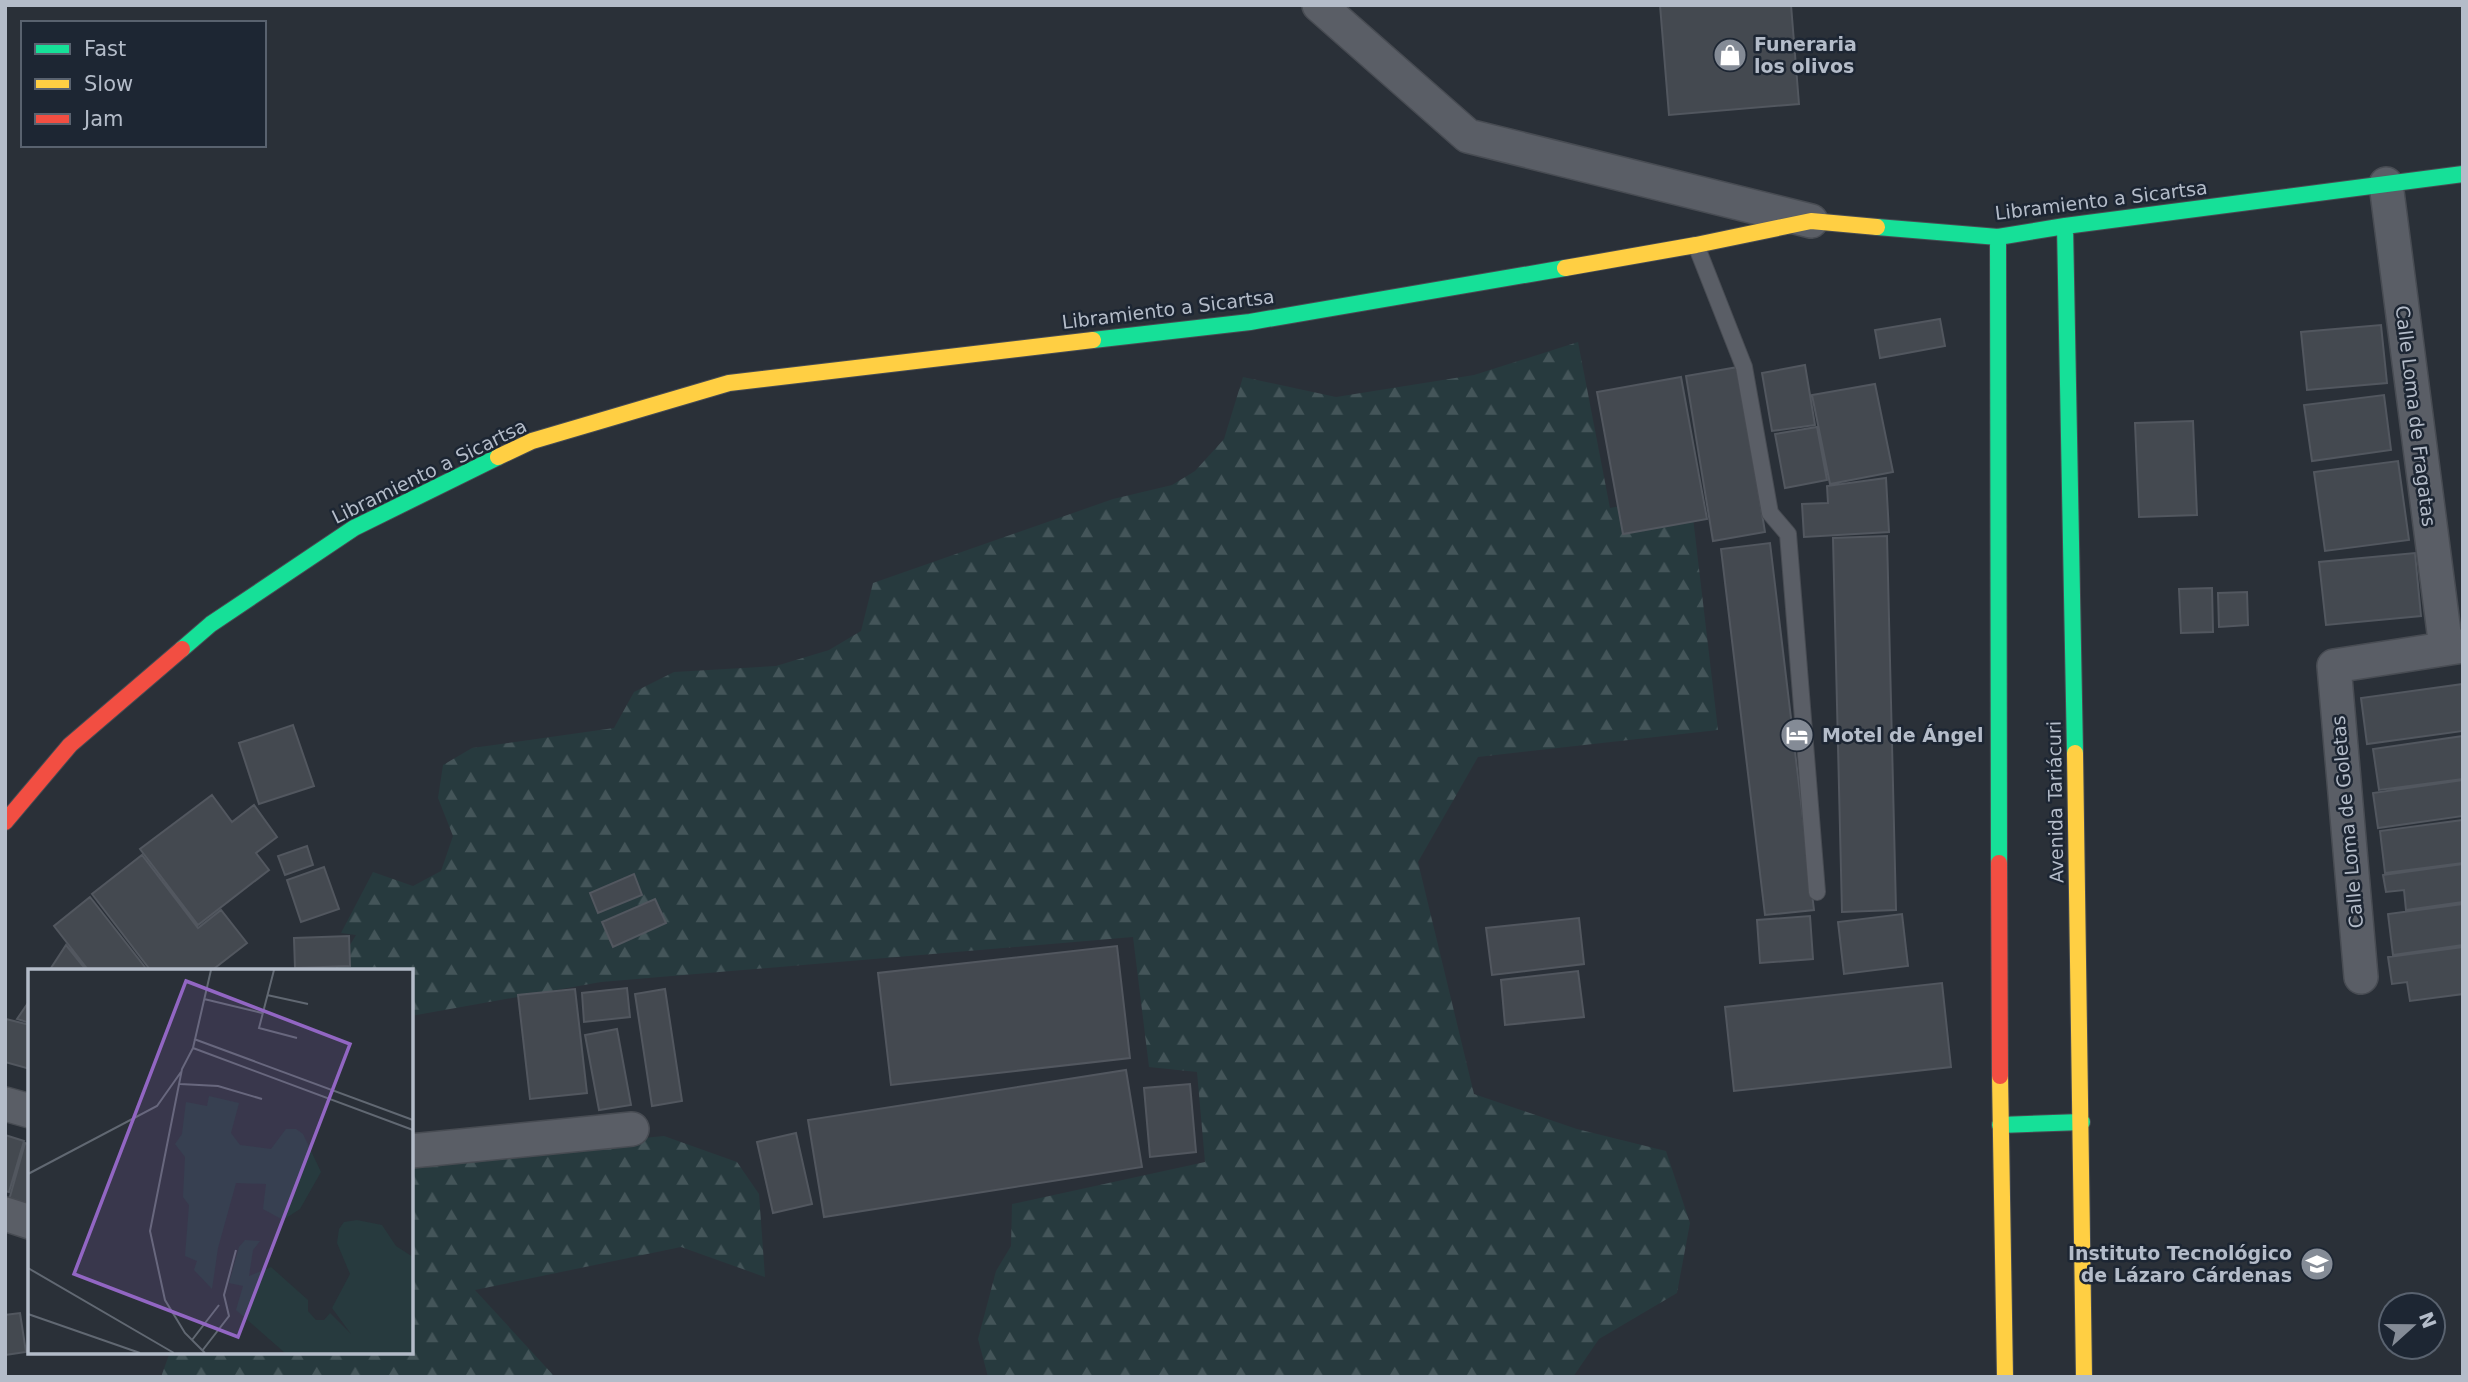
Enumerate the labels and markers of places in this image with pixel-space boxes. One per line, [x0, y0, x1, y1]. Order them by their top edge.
place label: Funeraria los olivos [1754, 33, 1857, 77]
shop icon: Funeraria los olivos [1711, 36, 1749, 74]
hotel icon: Motel de Ángel [1778, 716, 1816, 754]
place label: Motel de Ángel [1822, 724, 1983, 746]
place label: Instituto Tecnológico de Lázaro Cárdenas [2068, 1242, 2292, 1286]
school or university icon: Instituto Tecnológico de Lázaro Cárdenas [2298, 1245, 2336, 1283]

